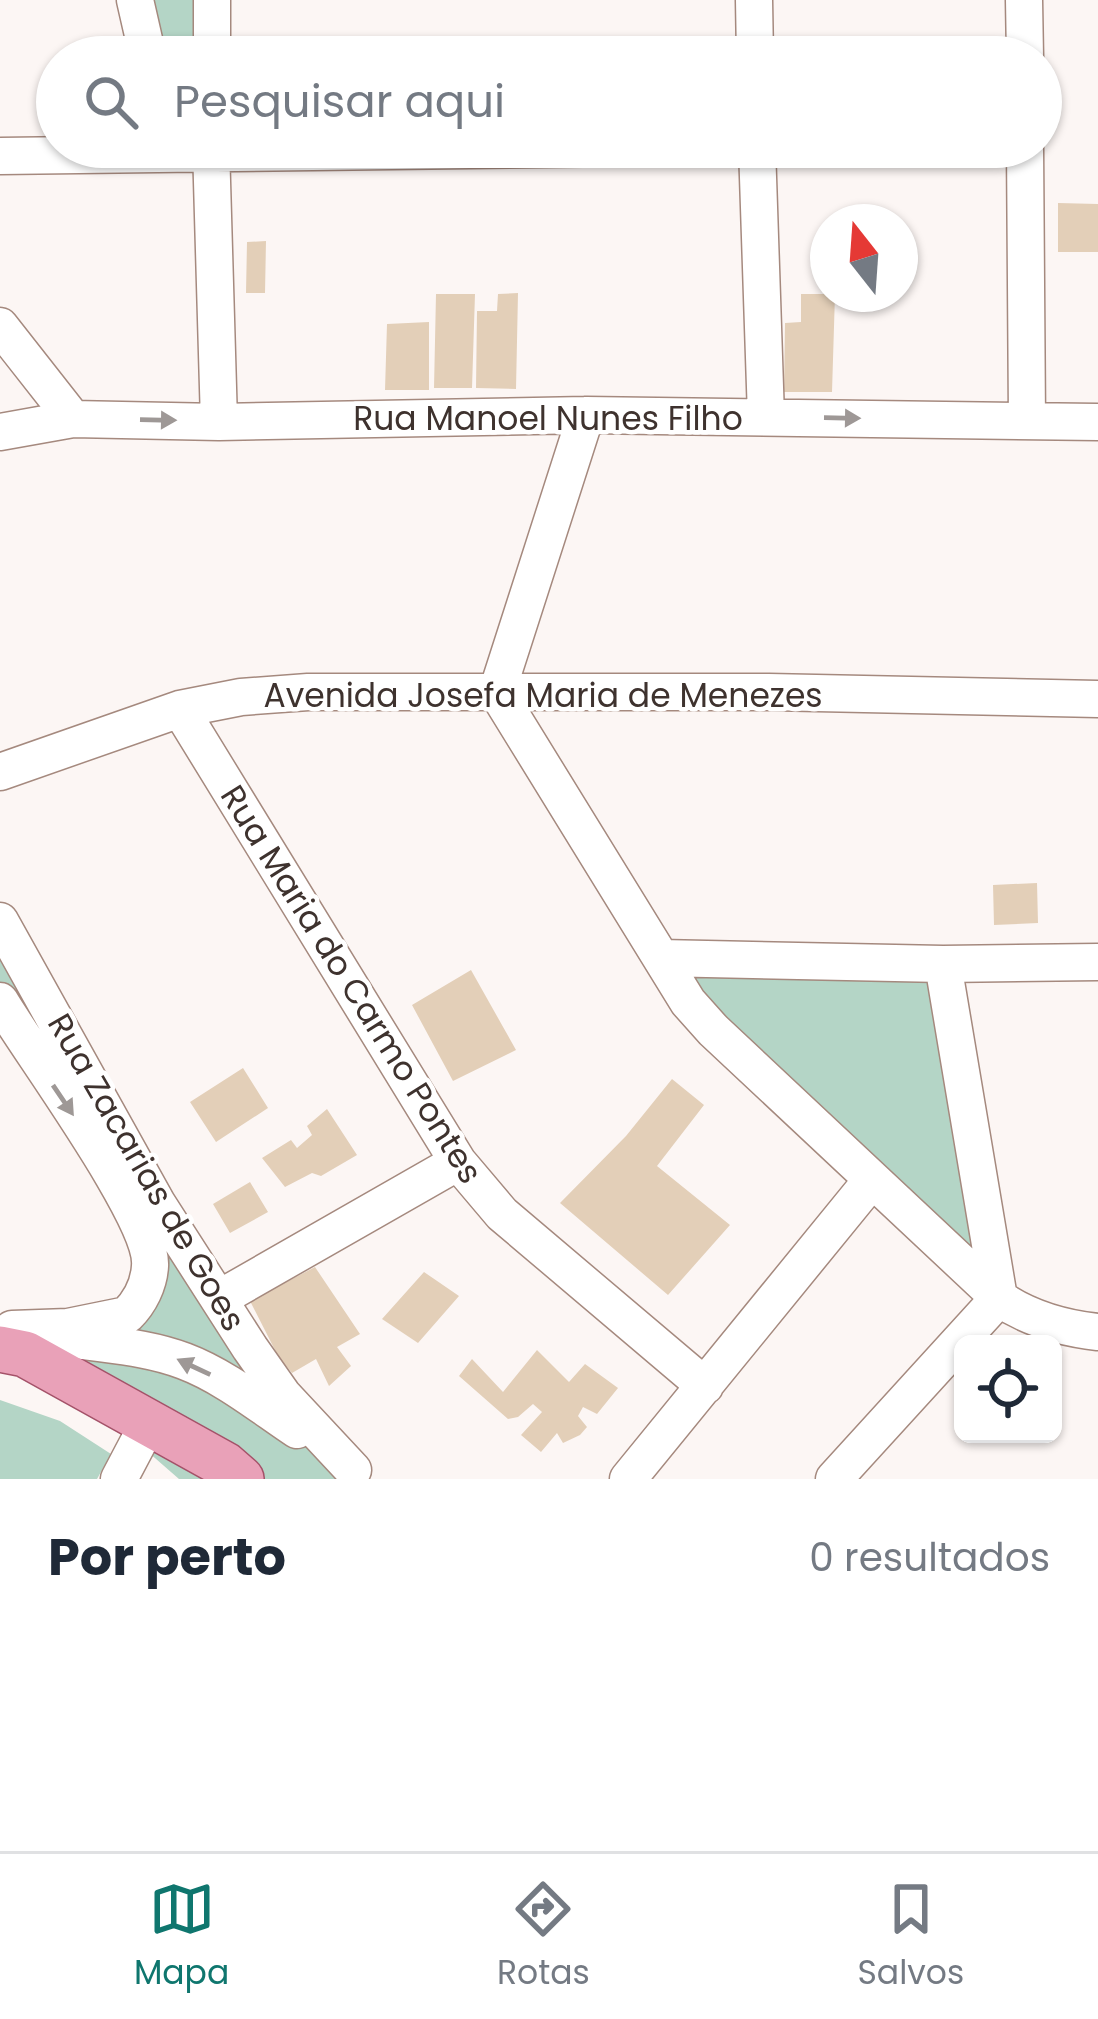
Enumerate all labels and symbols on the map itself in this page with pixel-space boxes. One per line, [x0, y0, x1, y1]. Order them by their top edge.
north arrow [810, 204, 918, 312]
street label: Rua Manoel Nunes Filho [353, 395, 743, 442]
one-way arrow [824, 408, 862, 428]
one-way arrow [140, 411, 178, 430]
street label: Avenida Josefa Maria de Menezes [263, 672, 823, 719]
street label: Rua Maria do Carmo Pontes [209, 776, 494, 1193]
street label: Rua Zacarias de Goes [36, 1005, 257, 1340]
one-way arrow [51, 1083, 74, 1116]
one-way arrow [176, 1357, 211, 1377]

